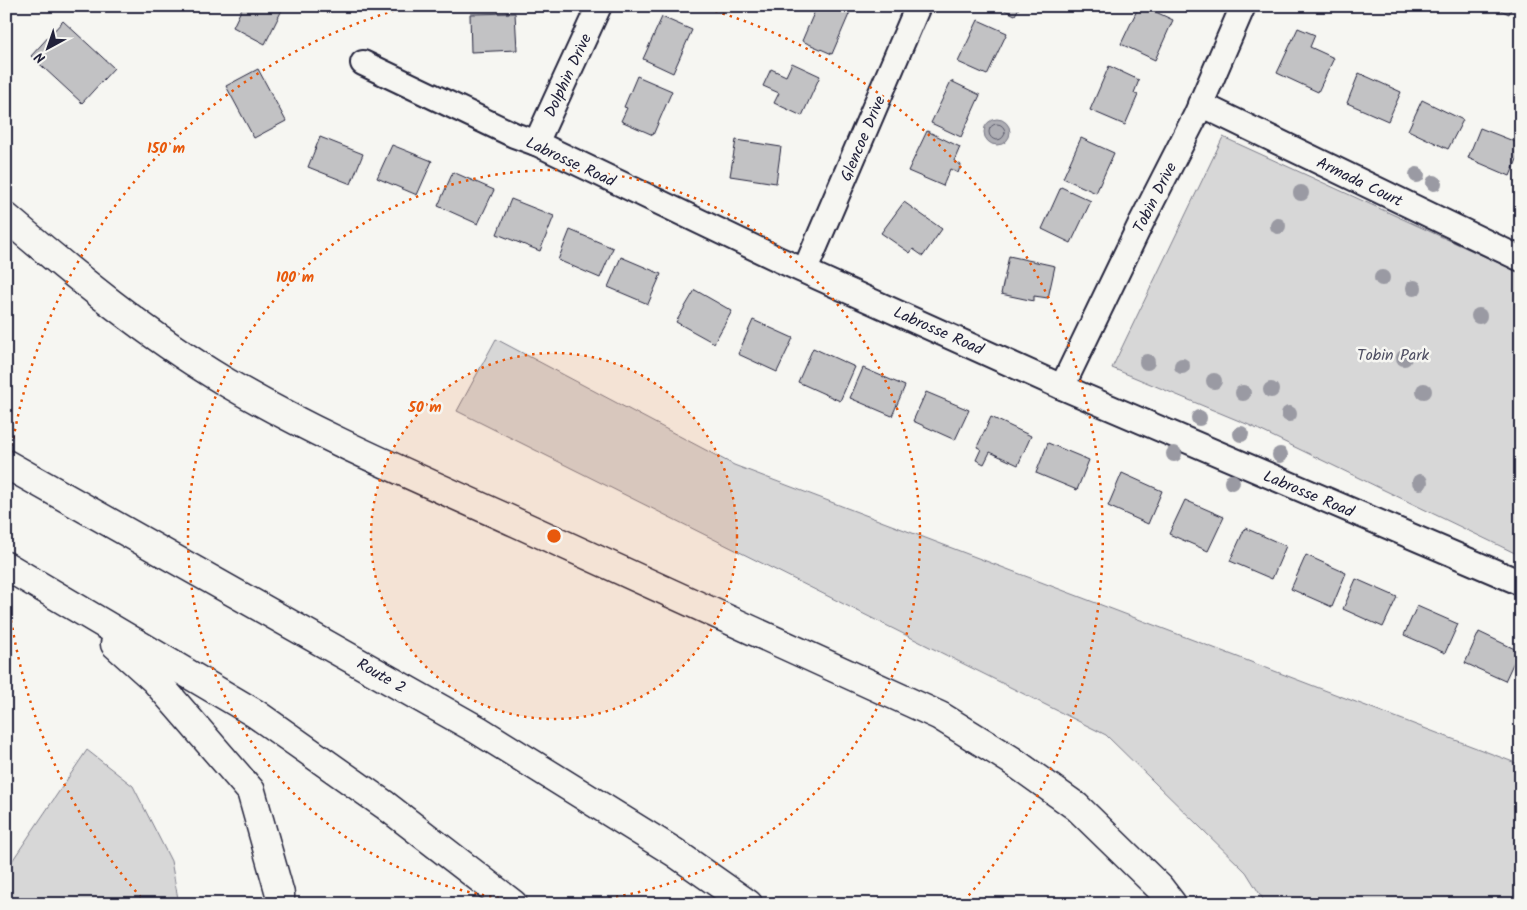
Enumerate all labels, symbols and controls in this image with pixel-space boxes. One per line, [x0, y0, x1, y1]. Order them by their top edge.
north arrow [22, 22, 72, 72]
street label: Dolphin Drive [538, 30, 599, 122]
text: N [30, 46, 51, 68]
street label: Glencoe Drive [834, 92, 893, 185]
street label: Labrosse Road [521, 131, 620, 195]
text: 150 m [147, 137, 185, 161]
street label: Armada Court [1312, 151, 1407, 214]
street label: Tobin Drive [1127, 158, 1184, 237]
text: 100 m [276, 266, 314, 290]
street label: Labrosse Road [889, 300, 988, 363]
park label: Tobin Park [1357, 343, 1429, 368]
text: 50 m [407, 396, 442, 420]
street label: Labrosse Road [1259, 464, 1359, 525]
centre of rings [545, 527, 563, 545]
street label: Route 2 [352, 652, 411, 700]

